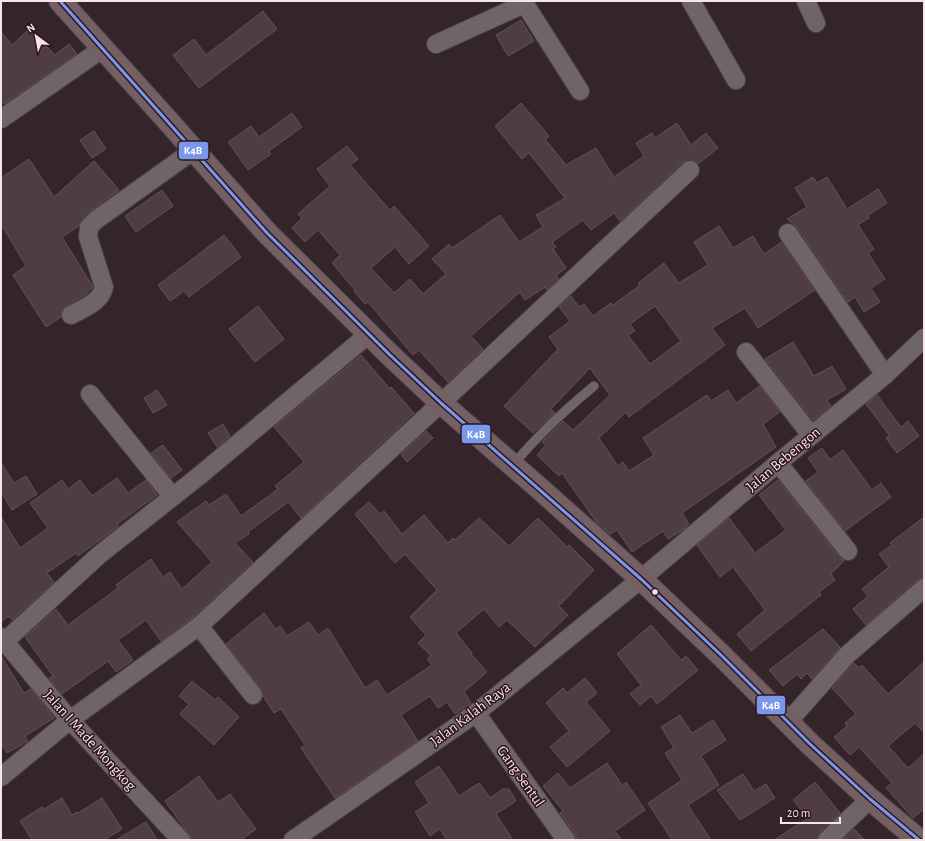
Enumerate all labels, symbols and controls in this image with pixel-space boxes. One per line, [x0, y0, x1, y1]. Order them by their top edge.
north arrow [16, 16, 56, 56]
text: N [25, 21, 37, 35]
line badge: K4B [178, 141, 209, 160]
text: K4B [184, 145, 203, 156]
line badge: K4B [461, 424, 491, 444]
street label: Jalan Bebengon [743, 424, 823, 495]
text: K4B [467, 429, 486, 440]
unlabelled marker [650, 587, 660, 597]
street label: Jalan Kalah Raya [428, 680, 513, 749]
street label: Jalan I Made Mongkog [41, 687, 139, 794]
line badge: K4B [756, 695, 786, 715]
text: K4B [762, 700, 781, 711]
street label: Gang Sentul [494, 743, 547, 810]
scale bar [781, 799, 840, 825]
text: 20 m [787, 807, 810, 819]

